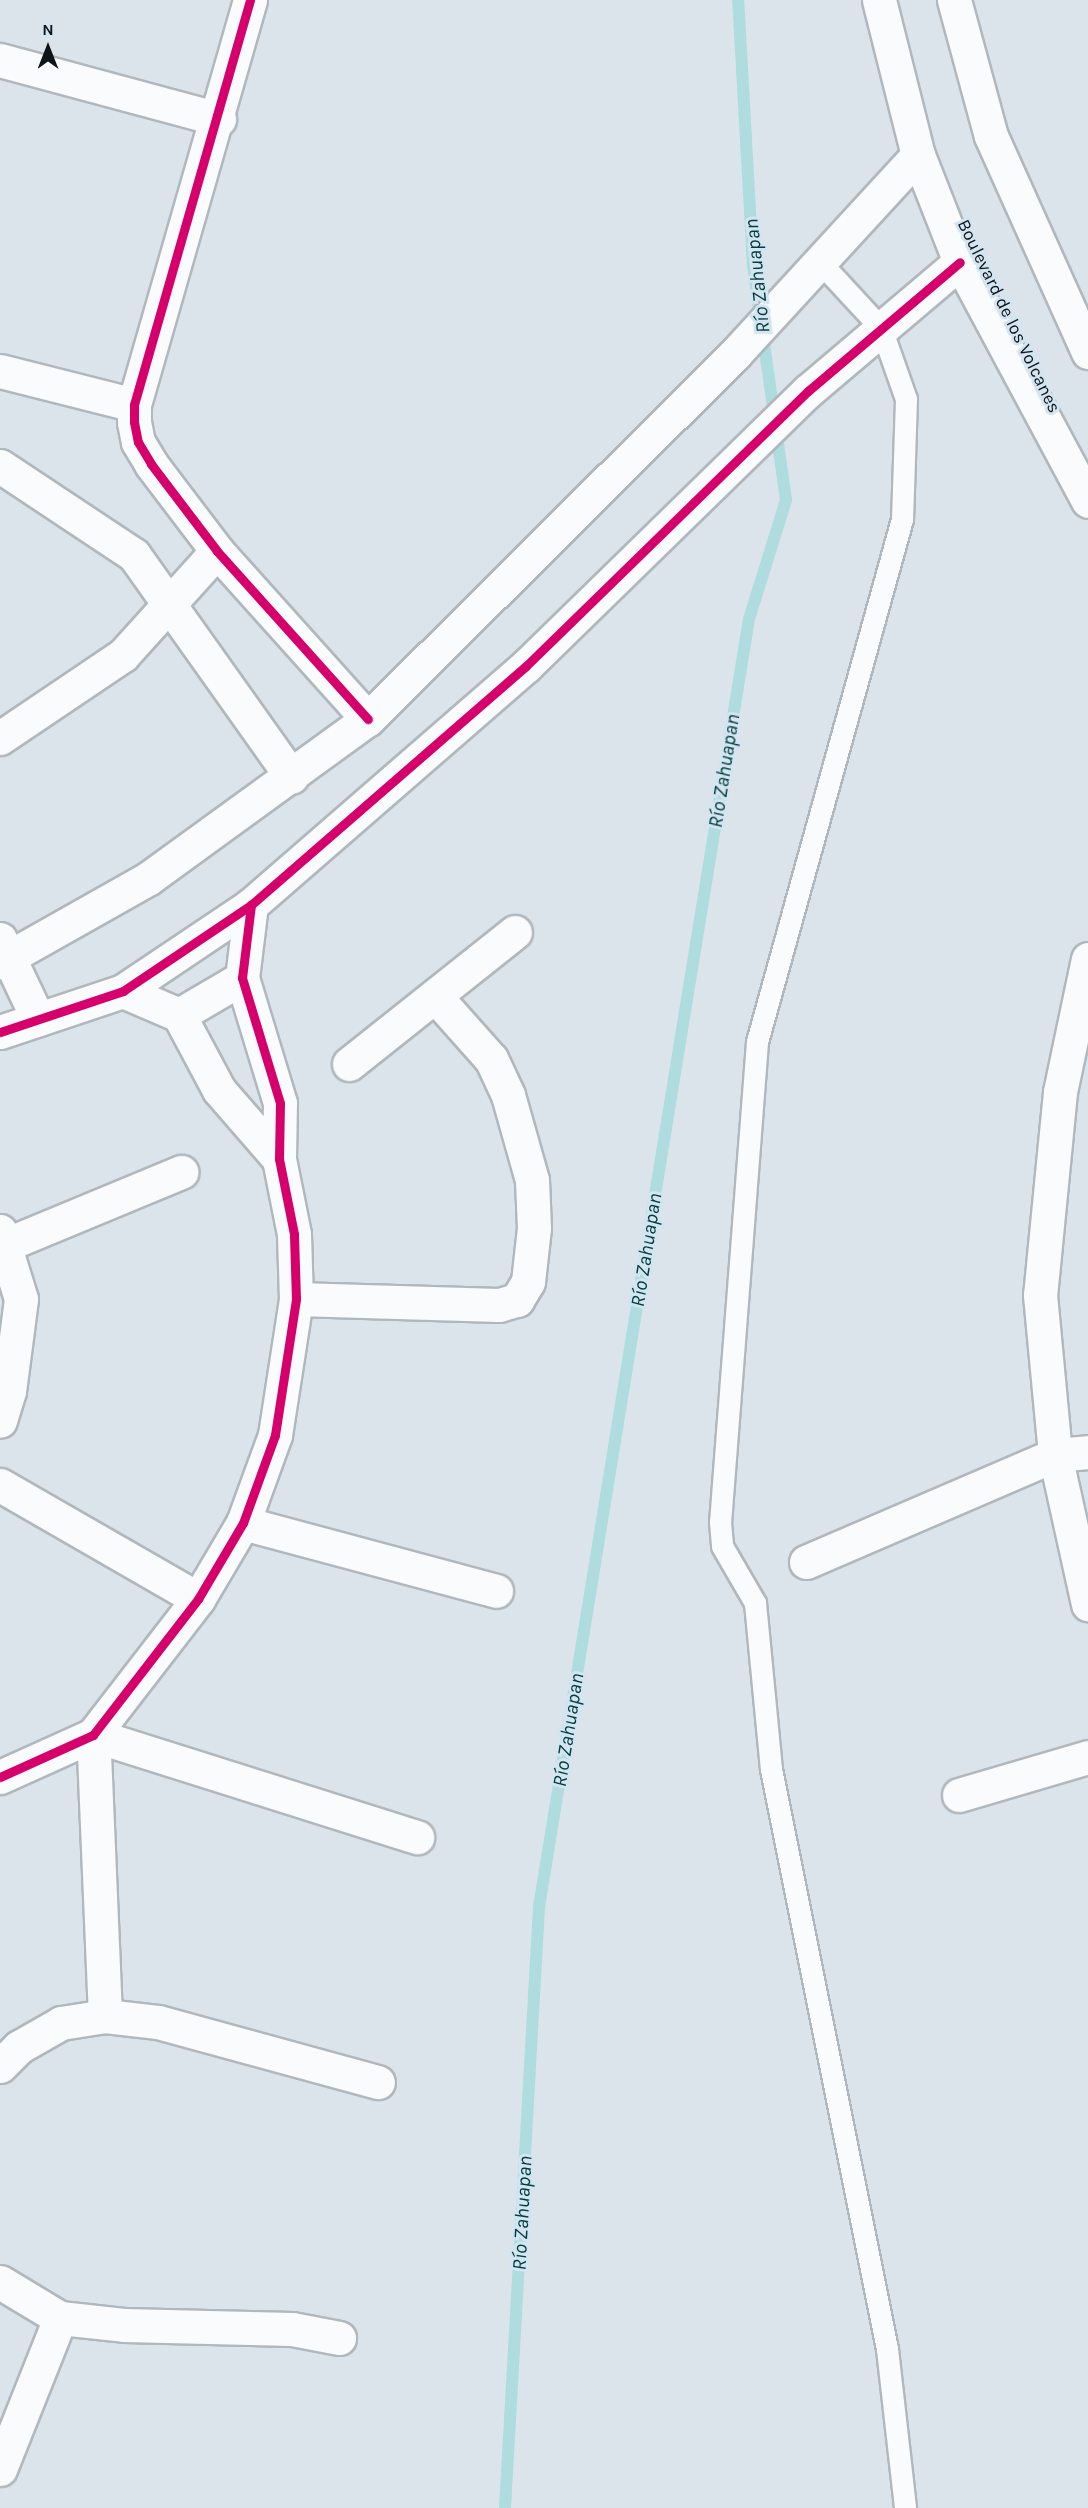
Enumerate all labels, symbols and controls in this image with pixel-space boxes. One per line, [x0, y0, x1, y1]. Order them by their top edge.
north arrow [18, 18, 78, 78]
text: N [42, 20, 54, 39]
street label: Boulevard de los Volcanes [953, 216, 1065, 416]
water label: Río Zahuapan [739, 218, 775, 334]
water label: Río Zahuapan [703, 712, 745, 830]
water label: Río Zahuapan [625, 1191, 667, 1309]
water label: Río Zahuapan [547, 1671, 589, 1789]
water label: Río Zahuapan [507, 2155, 537, 2271]

